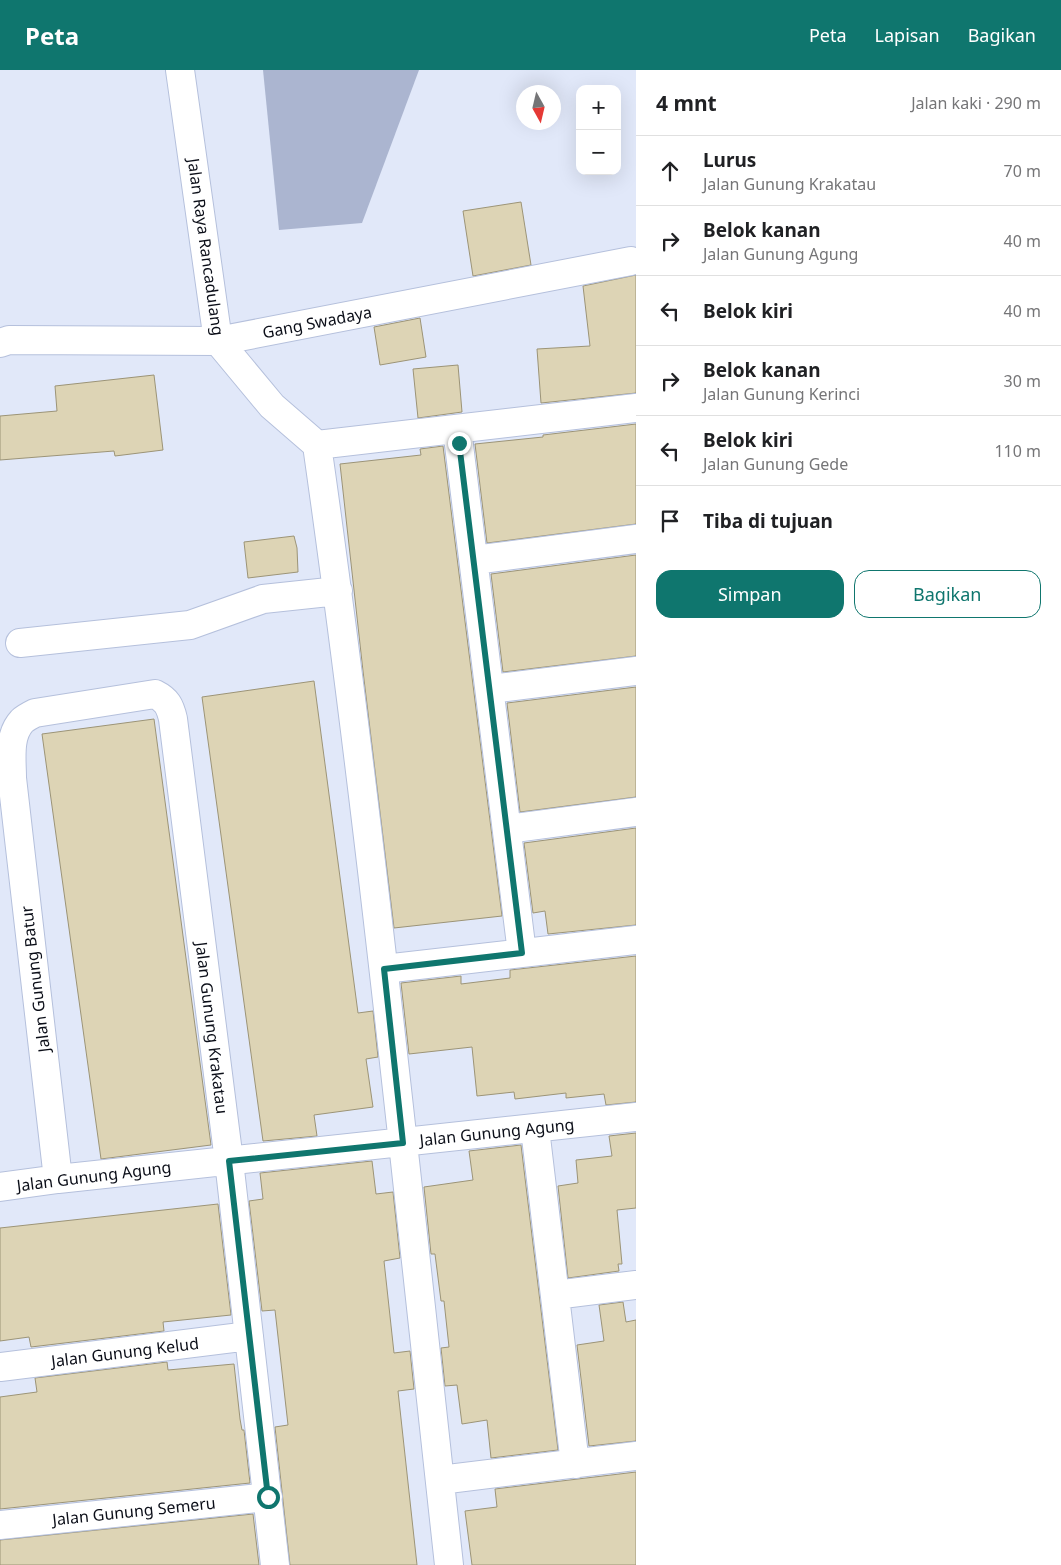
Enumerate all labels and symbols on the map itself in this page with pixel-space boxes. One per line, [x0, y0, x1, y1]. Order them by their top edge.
north arrow [516, 85, 561, 130]
street label: Jalan Raya Rancadulang [182, 155, 229, 337]
street label: Gang Swadaya [261, 301, 373, 343]
route end [448, 432, 471, 455]
street label: Jalan Gunung Batur [15, 904, 55, 1055]
street label: Jalan Gunung Krakatau [190, 939, 233, 1115]
street label: Jalan Gunung Agung [417, 1113, 575, 1151]
street label: Jalan Gunung Agung [14, 1156, 172, 1197]
street label: Jalan Gunung Kelud [48, 1332, 200, 1372]
route start [257, 1486, 280, 1509]
street label: Jalan Gunung Semeru [49, 1491, 217, 1531]

